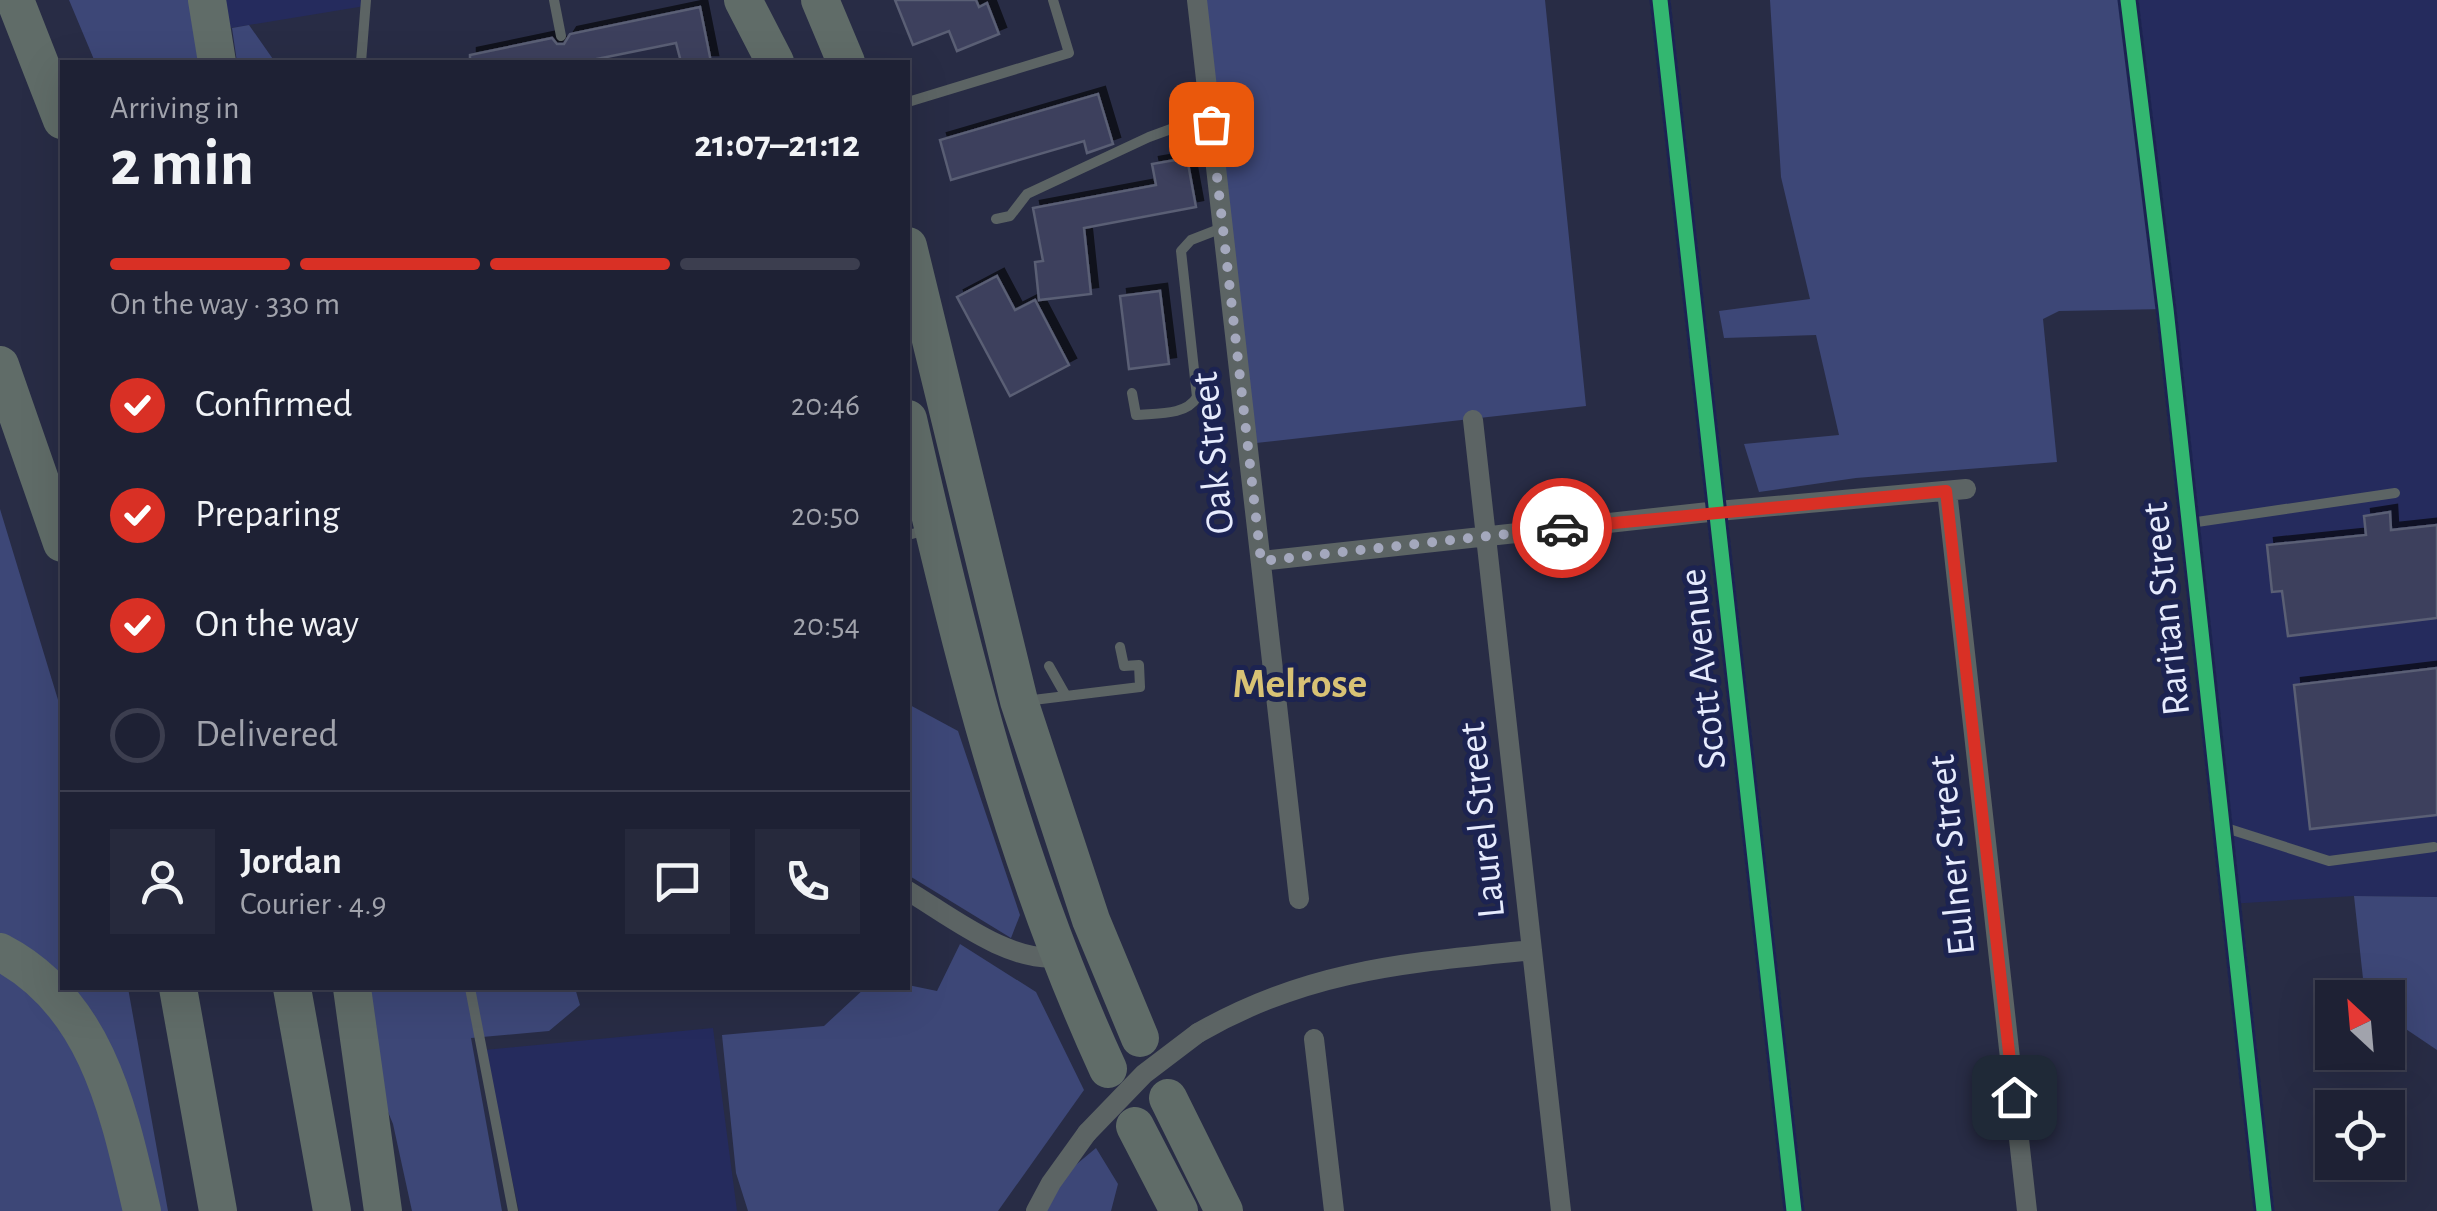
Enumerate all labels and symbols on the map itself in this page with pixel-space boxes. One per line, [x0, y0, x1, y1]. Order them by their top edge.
pin [1169, 82, 1254, 167]
street label: Oak Street [1185, 370, 1241, 536]
courier [1512, 478, 1612, 578]
street label: Raritan Street [2135, 500, 2197, 718]
street label: Scott Avenue [1673, 567, 1733, 771]
district label: Melrose [1233, 663, 1367, 705]
street label: Laurel Street [1452, 720, 1512, 920]
street label: Eulner Street [1922, 752, 1982, 957]
north arrow [2315, 980, 2405, 1070]
pin [1972, 1055, 2057, 1140]

